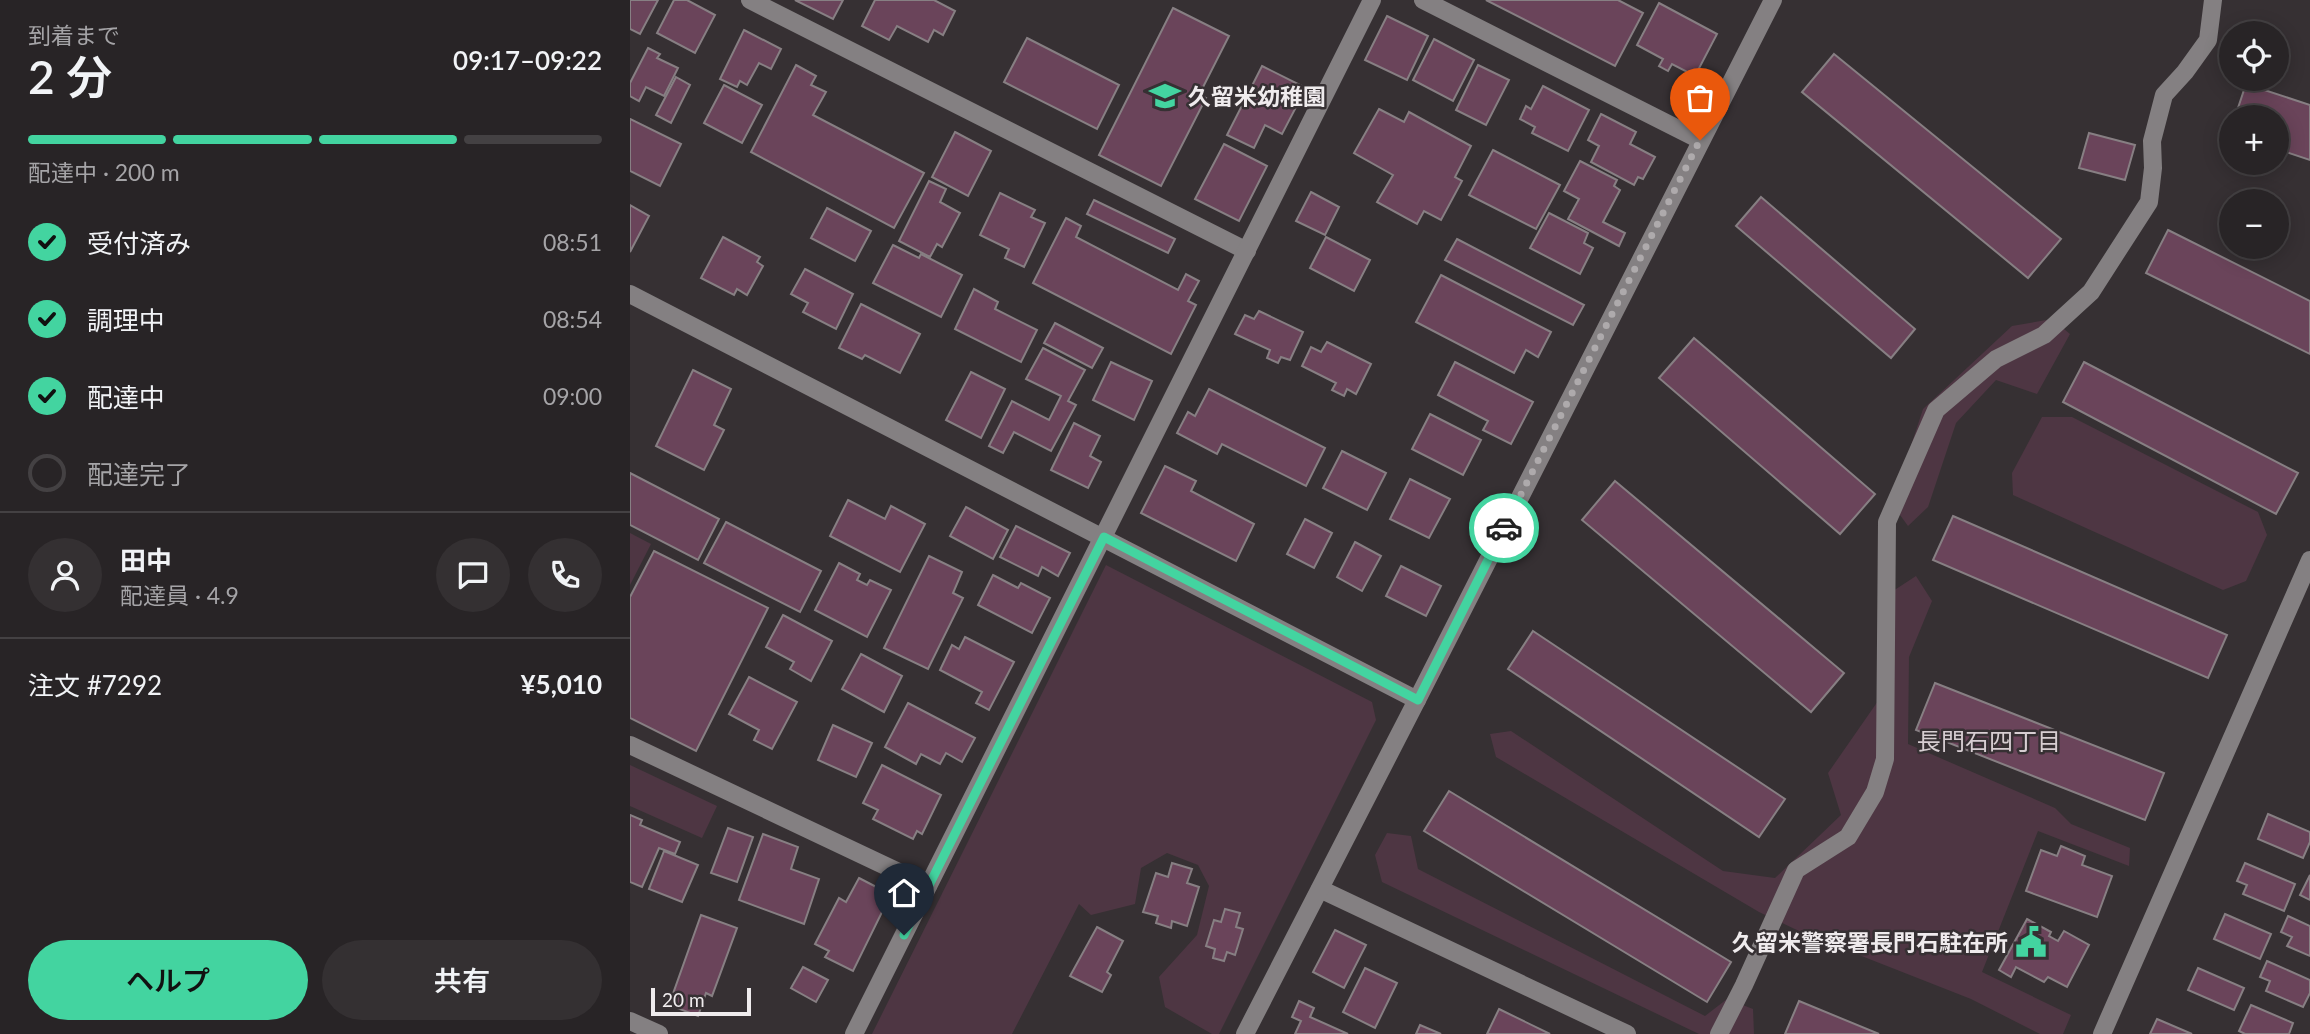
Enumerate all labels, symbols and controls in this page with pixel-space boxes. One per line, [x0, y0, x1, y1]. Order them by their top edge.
text: 到着まで [28, 21, 120, 49]
map controls [2219, 21, 2289, 259]
button: locate [2219, 21, 2289, 91]
text: 09:17–09:22 [453, 44, 602, 76]
text: 2 分 [28, 49, 112, 104]
pin [1670, 68, 1730, 140]
school or university icon: 久留米幼稚園 [1148, 79, 1182, 113]
icon: bag [1681, 79, 1719, 117]
place label: 久留米幼稚園 [1188, 82, 1326, 110]
button: + [2219, 105, 2289, 175]
text: 配達中 · 200 m [28, 158, 180, 186]
button: − [2219, 189, 2289, 259]
icon: check [28, 223, 66, 261]
text: 受付済み [87, 227, 191, 259]
text: 08:51 [543, 228, 602, 256]
icon: check [28, 300, 66, 338]
text: 調理中 [87, 304, 165, 336]
text: 08:54 [543, 305, 602, 333]
icon: check [28, 377, 66, 415]
text: 配達中 [87, 381, 165, 413]
text: 09:00 [543, 382, 602, 410]
text: 配達完了 [87, 458, 191, 490]
courier [1469, 493, 1539, 563]
icon: car [1485, 509, 1523, 547]
button: person [28, 538, 102, 612]
button: chat [436, 538, 510, 612]
button: phone [528, 538, 602, 612]
text: 田中 [120, 544, 172, 576]
text: 配達員 · 4.9 [120, 581, 239, 609]
text: ¥5,010 [521, 668, 602, 700]
text: 注文 #7292 [28, 669, 162, 701]
district label: 長門石四丁目 [1917, 726, 2061, 755]
pin [874, 863, 934, 935]
icon: home [885, 874, 923, 912]
public building icon: 久留米警察署長門石駐在所 [2014, 925, 2048, 959]
place label: 久留米警察署長門石駐在所 [1732, 928, 2008, 956]
button: ヘルプ [28, 940, 308, 1020]
button: 共有 [322, 940, 602, 1020]
scale bar [651, 985, 751, 1017]
text: 20 m [662, 988, 705, 1011]

